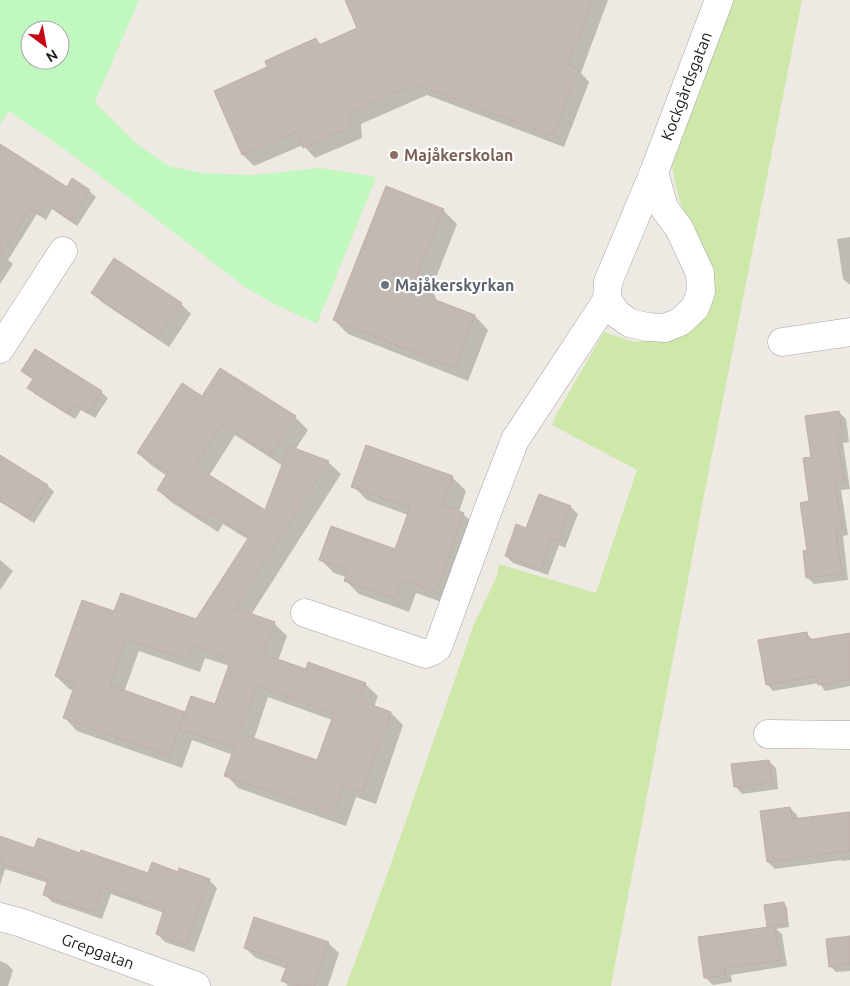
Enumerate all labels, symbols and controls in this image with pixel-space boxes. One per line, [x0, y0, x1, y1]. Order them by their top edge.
north arrow [20, 20, 70, 70]
street label: Kockgårdsgatan [657, 29, 715, 143]
text: N [43, 46, 61, 66]
place label: Majåkerskolan [404, 146, 513, 164]
marker: Majåkerskolan [388, 149, 400, 161]
place label: Majåkerskyrkan [395, 276, 514, 294]
marker: Majåkerskyrkan [379, 279, 391, 291]
street label: Grepgatan [59, 930, 137, 972]

